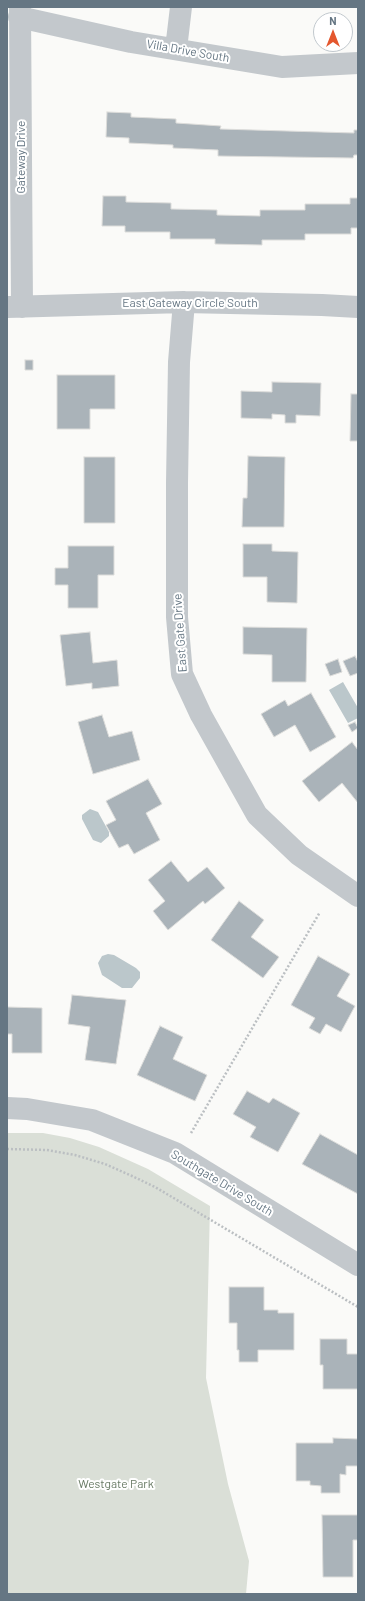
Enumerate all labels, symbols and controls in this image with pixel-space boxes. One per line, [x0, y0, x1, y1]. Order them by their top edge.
north arrow [313, 12, 353, 52]
text: N [329, 14, 337, 27]
street label: Villa Drive South [145, 37, 231, 65]
street label: Gateway Drive [14, 120, 28, 194]
street label: East Gateway Circle South [122, 296, 258, 310]
street label: East Gate Drive [170, 593, 190, 673]
street label: Southgate Drive South [168, 1147, 276, 1219]
park label: Westgate Park [78, 1477, 154, 1491]

